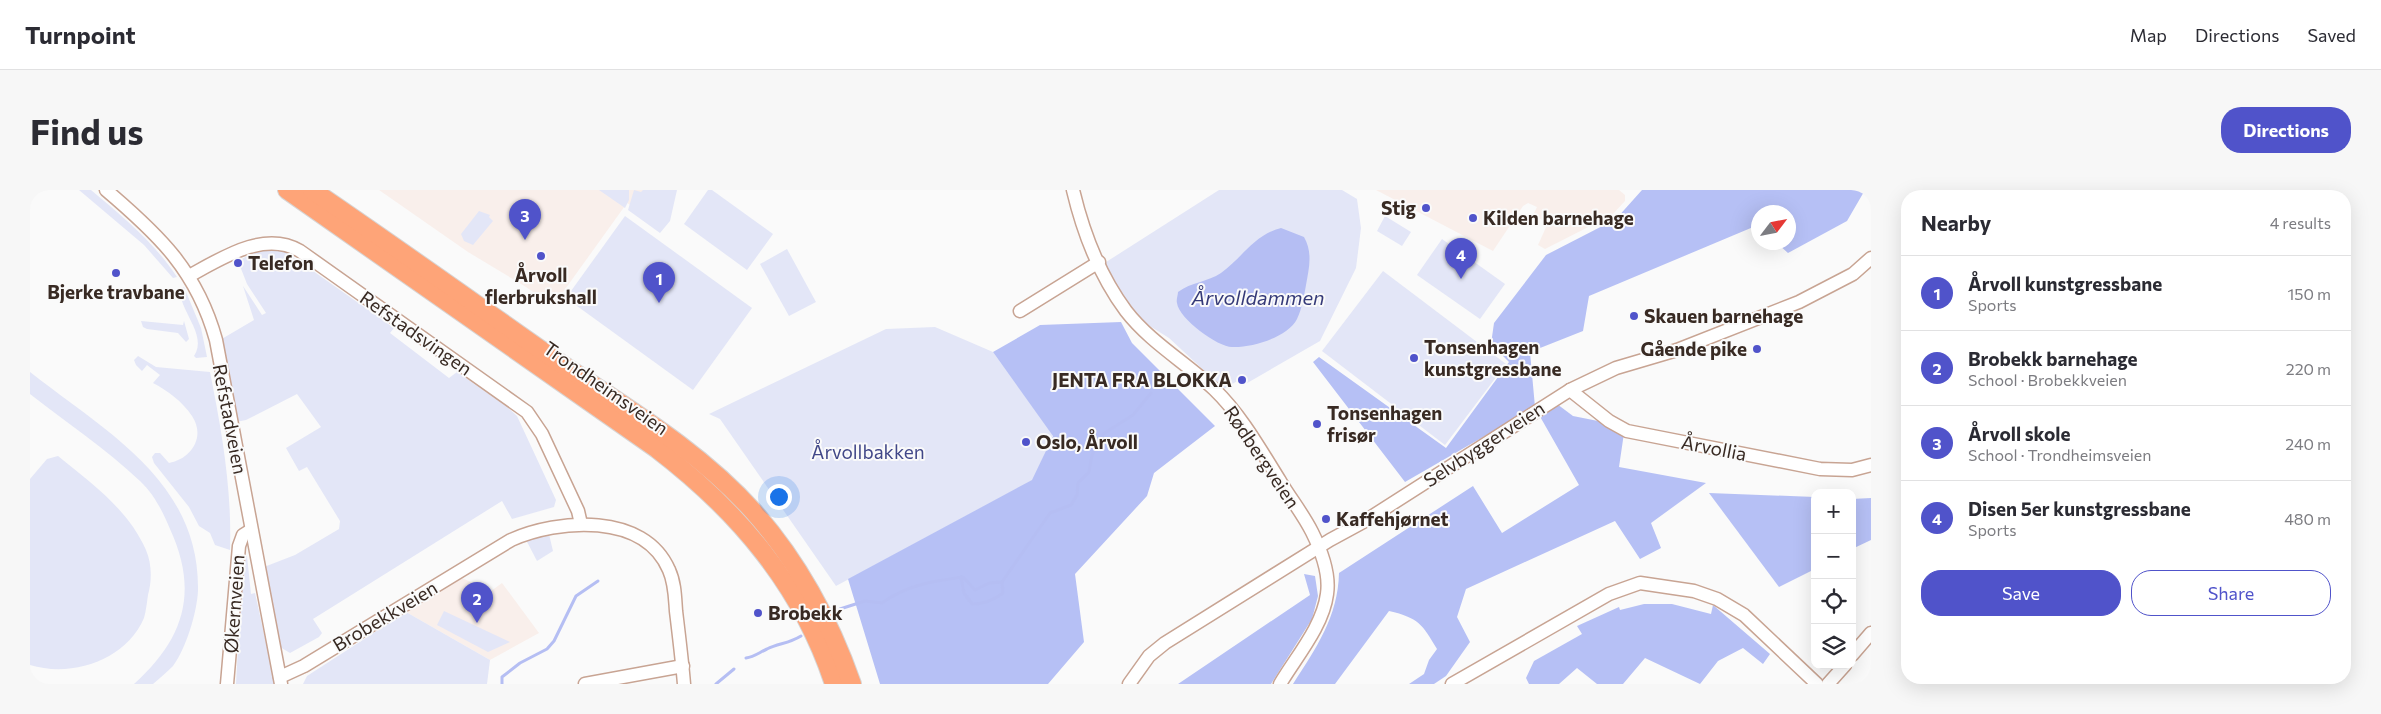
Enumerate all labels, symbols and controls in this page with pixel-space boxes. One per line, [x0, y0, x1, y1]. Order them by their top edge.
text: Turnpoint [25, 20, 136, 49]
text: Map [2130, 24, 2167, 46]
text: Directions [2195, 24, 2279, 46]
text: Saved [2307, 24, 2356, 46]
button: Directions [2221, 107, 2351, 153]
text: Find us [30, 109, 144, 152]
place label: Stig [1381, 196, 1417, 219]
pin: 3 [509, 199, 541, 240]
marker: Stig [1420, 202, 1432, 214]
north arrow [1751, 205, 1796, 250]
place label: Kilden barnehage [1483, 206, 1634, 229]
text: Nearby [1921, 210, 1991, 235]
marker: Kilden barnehage [1467, 212, 1479, 224]
text: 4 results [2270, 213, 2331, 232]
pin: 4 [1445, 238, 1477, 279]
marker: Årvoll flerbrukshall [535, 250, 547, 262]
place label: Telefon [248, 251, 314, 274]
marker: Telefon [232, 257, 244, 269]
place label: Årvoll flerbrukshall [485, 261, 597, 308]
pin: 1 [643, 262, 675, 303]
marker: Bjerke travbane [110, 267, 122, 279]
text: Årvoll kunstgressbane [1968, 272, 2162, 295]
place label: Bjerke travbane [47, 280, 185, 303]
text: 1 [1933, 284, 1941, 303]
text: 150 m [2288, 284, 2331, 303]
street label: Refstadsvingen [356, 285, 477, 380]
water label: Årvolldammen [1191, 285, 1324, 309]
text: Sports [1968, 295, 2017, 314]
place label: Skauen barnehage [1644, 304, 1803, 327]
marker: Skauen barnehage [1628, 310, 1640, 322]
place label: Tonsenhagen kunstgressbane [1424, 335, 1561, 380]
street label: Trondheimsveien [539, 336, 673, 439]
place label: Gående pike [1641, 337, 1747, 360]
marker: Gående pike [1751, 343, 1763, 355]
text: Brobekk barnehage [1968, 347, 2138, 370]
marker: Tonsenhagen kunstgressbane [1408, 352, 1420, 364]
text: 2 [1932, 359, 1942, 378]
text: 220 m [2286, 359, 2331, 378]
street label: Refstadveien [209, 362, 252, 476]
place label: JENTA FRA BLOKKA [1052, 368, 1232, 391]
text: School · Brobekkveien [1968, 370, 2127, 389]
marker: JENTA FRA BLOKKA [1236, 374, 1248, 386]
street label: Selvbyggerveien [1419, 396, 1549, 491]
street label: Rødbergveien [1220, 401, 1305, 512]
place label: Tonsenhagen frisør [1327, 401, 1442, 446]
marker: Tonsenhagen frisør [1311, 418, 1323, 430]
text: Årvoll skole [1968, 422, 2071, 445]
place label: Oslo, Årvoll [1036, 428, 1138, 453]
street label: Årvollia [1680, 429, 1749, 465]
text: 3 [1932, 434, 1942, 453]
text: 240 m [2285, 434, 2331, 453]
marker: Oslo, Årvoll [1020, 436, 1032, 448]
park label: Årvollbakken [811, 439, 925, 463]
text: School · Trondheimsveien [1968, 445, 2151, 464]
your location [766, 484, 792, 510]
map controls [1811, 489, 1856, 669]
button: + [1811, 489, 1856, 534]
text: Disen 5er kunstgressbane [1968, 497, 2191, 520]
place label: Kaffehjørnet [1336, 507, 1448, 530]
text: 4 [1932, 509, 1942, 528]
text: 480 m [2284, 509, 2331, 528]
marker: Kaffehjørnet [1320, 513, 1332, 525]
text: Sports [1968, 520, 2017, 539]
button: − [1811, 534, 1856, 579]
street label: Økernveien [219, 554, 248, 654]
button: Save [1921, 570, 2121, 616]
button: Share [2131, 570, 2331, 616]
street label: Brobekkveien [328, 575, 441, 656]
button: locate [1811, 579, 1856, 624]
pin: 2 [461, 582, 493, 623]
place label: Brobekk [768, 601, 843, 624]
marker: Brobekk [752, 607, 764, 619]
button: layers [1811, 624, 1856, 669]

